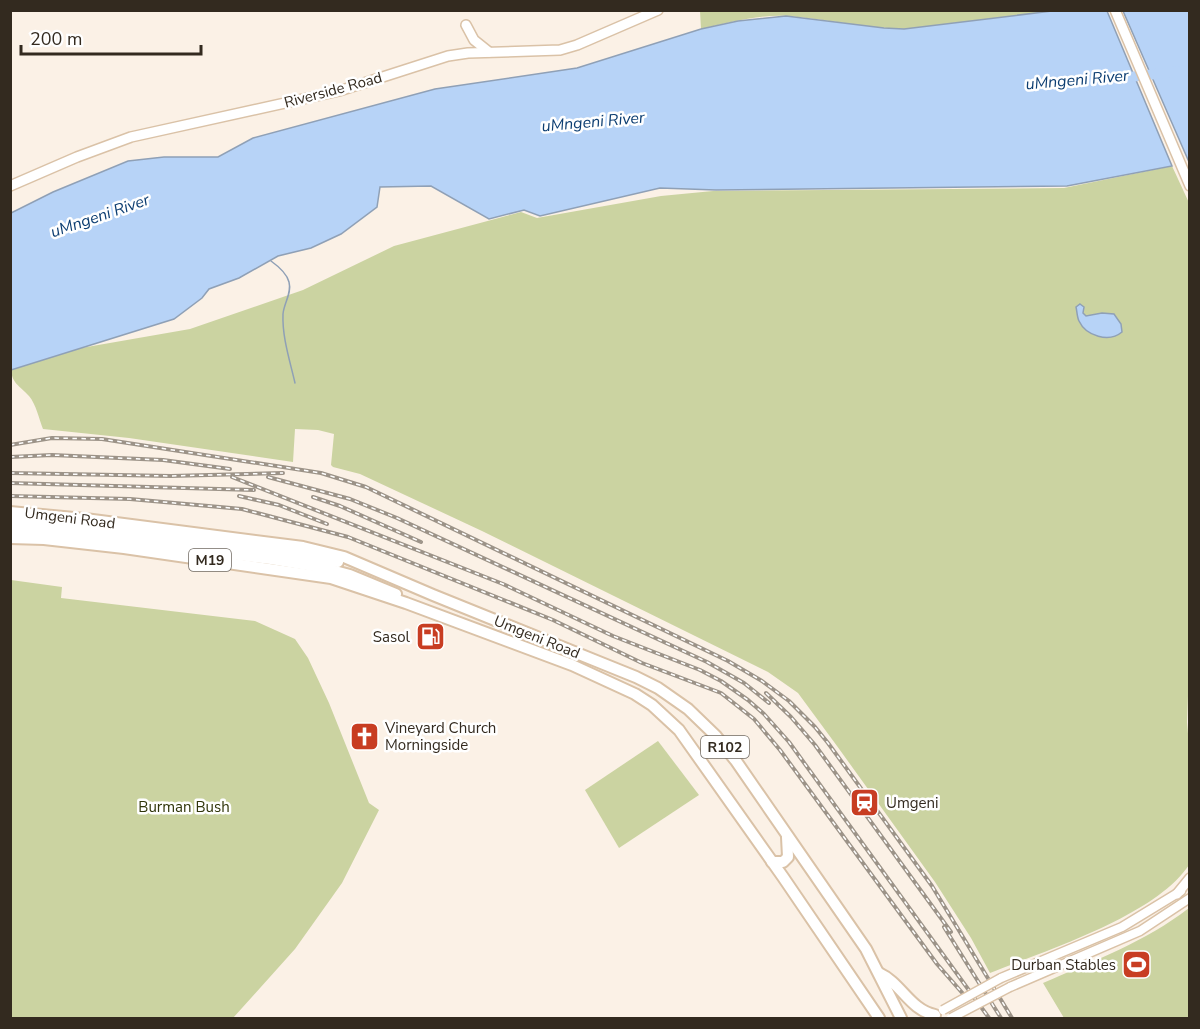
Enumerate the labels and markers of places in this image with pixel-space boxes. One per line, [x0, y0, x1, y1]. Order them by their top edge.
fuel station icon: Sasol [415, 621, 447, 653]
place label: Sasol [373, 627, 411, 647]
place label: Vineyard Church Morningside [384, 718, 496, 755]
church icon: Vineyard Church Morningside [348, 721, 380, 753]
station icon: Umgeni [849, 787, 881, 819]
place label: Umgeni [886, 793, 939, 813]
sports icon: Durban Stables [1121, 949, 1153, 981]
place label: Durban Stables [1011, 955, 1116, 975]

